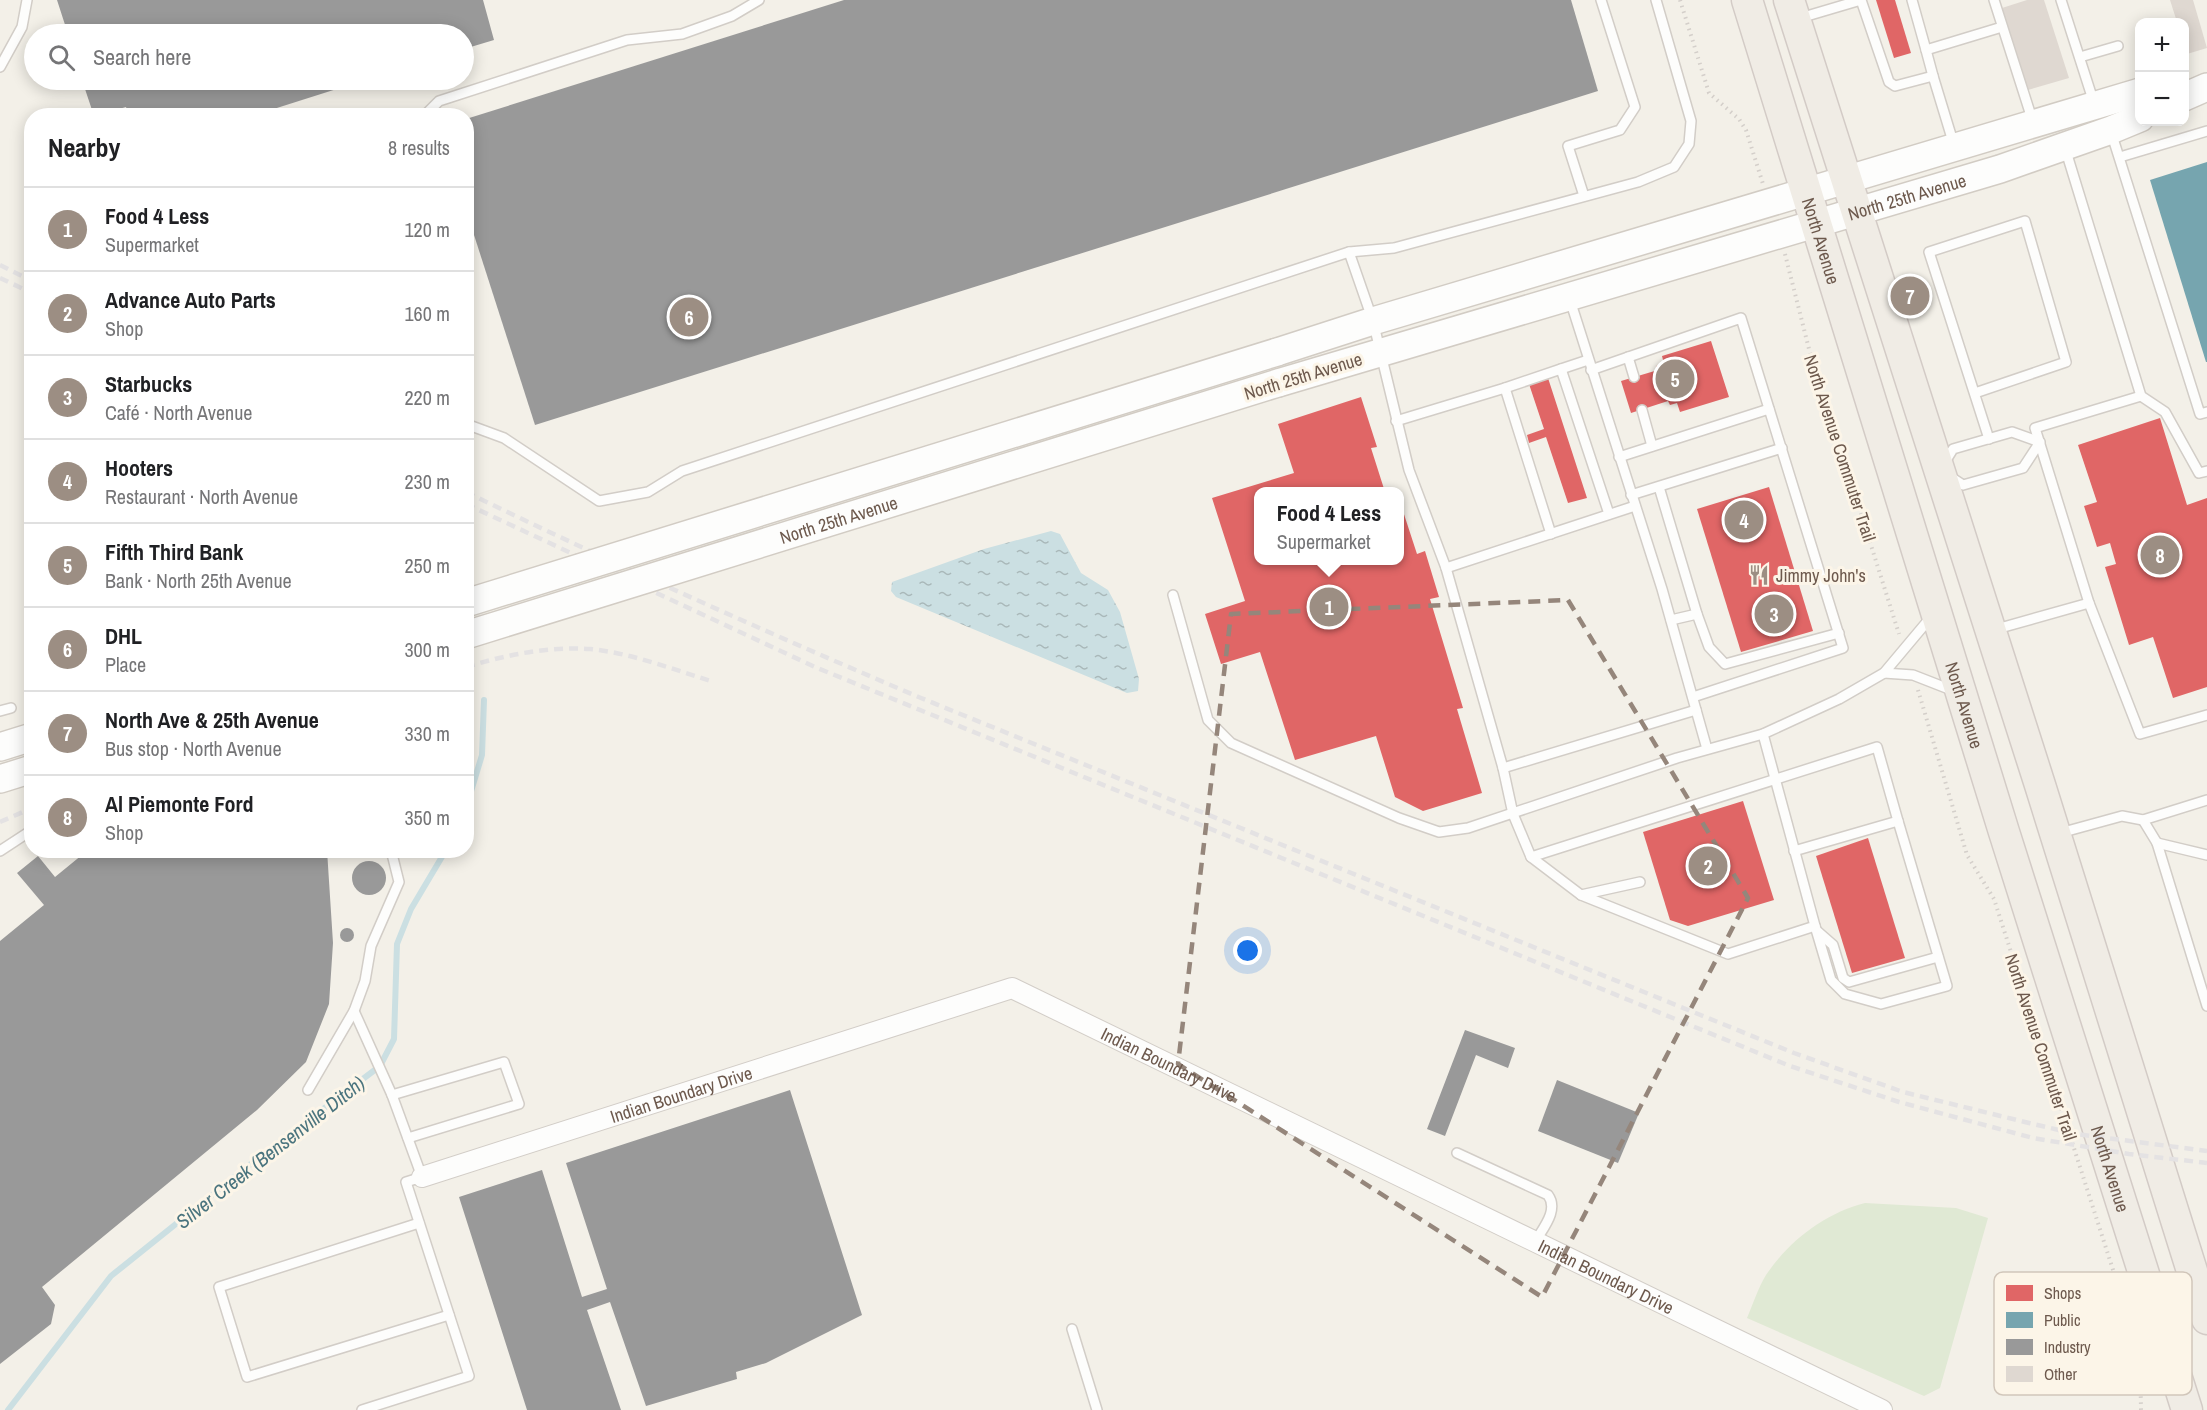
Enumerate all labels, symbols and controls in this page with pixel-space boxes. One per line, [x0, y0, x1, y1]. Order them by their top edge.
map controls [2135, 18, 2189, 126]
button: + [2135, 18, 2189, 72]
search box [24, 24, 474, 90]
icon: search [45, 41, 78, 74]
text: Search here [93, 42, 191, 72]
button: − [2135, 72, 2189, 126]
text: Nearby [48, 130, 120, 165]
text: 8 results [388, 134, 450, 161]
street label: North 25th Avenue [1845, 167, 1969, 226]
street label: North Avenue [1796, 194, 1846, 287]
text: Food 4 Less [105, 201, 209, 231]
text: 1 [63, 216, 72, 243]
text: 120 m [404, 216, 450, 243]
text: Supermarket [105, 231, 199, 258]
pin: 7 [1890, 274, 1930, 318]
text: Advance Auto Parts [105, 285, 276, 315]
pin: 6 [670, 294, 708, 340]
text: 2 [63, 300, 72, 327]
text: 160 m [404, 300, 450, 327]
text: Shop [105, 315, 143, 342]
street label: North 25th Avenue [1241, 346, 1365, 406]
street label: North Avenue Commuter Trail [1798, 351, 1882, 545]
pin: 5 [1656, 356, 1694, 401]
text: Starbucks [105, 369, 192, 399]
text: 3 [63, 384, 72, 411]
text: 220 m [404, 384, 450, 411]
text: Café · North Avenue [105, 399, 252, 426]
text: Hooters [105, 453, 173, 483]
text: 4 [63, 468, 72, 495]
text: 230 m [404, 468, 450, 495]
text: Restaurant · North Avenue [105, 483, 298, 510]
popup [1254, 487, 1404, 565]
street label: North 25th Avenue [776, 489, 901, 549]
text: Food 4 Less [1277, 498, 1381, 528]
pin: 4 [1724, 498, 1764, 542]
text: Supermarket [1277, 528, 1371, 555]
pin: 8 [2140, 532, 2180, 578]
text: Fifth Third Bank [105, 537, 243, 567]
text: 5 [63, 552, 72, 579]
text: 250 m [404, 552, 450, 579]
restaurant icon: Jimmy John's [1747, 563, 1771, 587]
place label: Jimmy John's [1776, 563, 1866, 588]
text: Bank · North 25th Avenue [105, 567, 292, 594]
pin: 1 [1310, 584, 1348, 630]
pin: 3 [1754, 592, 1794, 636]
text: DHL [105, 621, 142, 651]
text: 6 [63, 636, 72, 663]
text: 300 m [404, 636, 450, 663]
text: Place [105, 651, 146, 678]
street label: North Avenue [1940, 659, 1990, 751]
text: North Ave & 25th Avenue [105, 705, 319, 735]
text: 7 [63, 720, 72, 747]
text: 330 m [404, 720, 450, 747]
text: Bus stop · North Avenue [105, 735, 282, 762]
text: Al Piemonte Ford [105, 789, 253, 819]
text: 8 [63, 804, 72, 831]
text: 350 m [404, 804, 450, 831]
text: Shop [105, 819, 143, 846]
pin: 2 [1688, 844, 1728, 888]
your location [1233, 936, 1262, 965]
street label: North Avenue Commuter Trail [1999, 950, 2083, 1144]
street label: Indian Boundary Drive [1097, 1021, 1241, 1108]
street label: Indian Boundary Drive [607, 1060, 755, 1128]
water label: Silver Creek (Bensenville Ditch) [170, 1070, 370, 1234]
street label: North Avenue [2085, 1122, 2136, 1215]
street label: Indian Boundary Drive [1534, 1233, 1678, 1320]
legend [1994, 1272, 2192, 1395]
text: Shops [2044, 1282, 2081, 1304]
text: Public [2044, 1309, 2081, 1331]
text: Industry [2044, 1336, 2091, 1358]
text: Other [2044, 1363, 2077, 1385]

